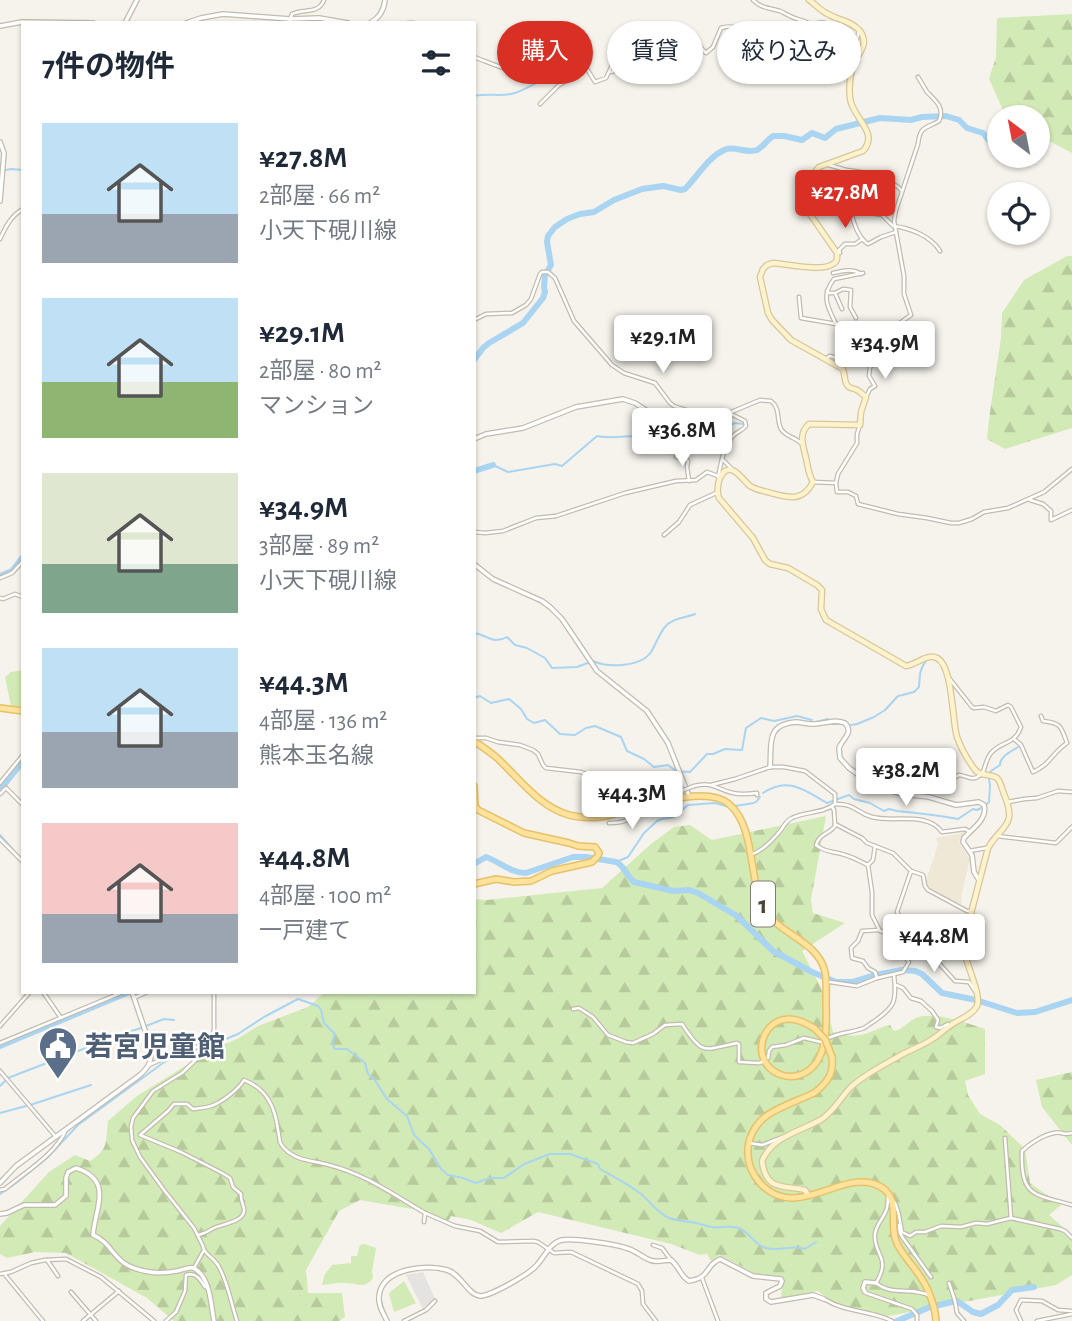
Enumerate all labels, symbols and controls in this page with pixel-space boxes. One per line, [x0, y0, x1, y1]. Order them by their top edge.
chip: 購入 [497, 21, 593, 84]
chip: 賃貸 [607, 21, 703, 84]
chip: 絞り込み [717, 21, 861, 84]
icon: filters [417, 44, 455, 82]
text: 7件の物件 [42, 52, 175, 82]
north arrow [987, 105, 1050, 168]
map controls [987, 105, 1050, 245]
text: ¥27.8M [259, 143, 347, 173]
icon: home [98, 151, 182, 235]
pin: ¥27.8M [788, 170, 902, 230]
text: ¥27.8M [811, 181, 879, 204]
button: locate [987, 182, 1050, 245]
text: 2部屋 · 66 m² [259, 185, 380, 208]
text: 小天下硯川線 [259, 220, 397, 243]
pin: ¥29.1M [606, 316, 720, 375]
text: ¥29.1M [259, 318, 345, 348]
pin: ¥34.9M [828, 322, 942, 381]
icon: home [98, 326, 182, 410]
text: ¥29.1M [630, 326, 696, 349]
text: ¥34.9M [851, 332, 919, 355]
text: 2部屋 · 80 m² [259, 360, 382, 383]
text: マンション [259, 395, 374, 418]
pin: ¥36.8M [625, 408, 739, 468]
text: ¥36.8M [648, 419, 716, 442]
text: ¥34.9M [259, 493, 348, 523]
icon: home [98, 501, 182, 585]
text: 3部屋 · 89 m² [259, 535, 379, 558]
text: 小天下硯川線 [259, 570, 397, 593]
text: ¥44.3M [259, 668, 349, 698]
icon: home [98, 676, 182, 760]
text: 4部屋 · 136 m² [259, 710, 387, 733]
text: 熊本玉名線 [259, 745, 374, 768]
pin: ¥38.2M [849, 748, 963, 808]
text: ¥38.2M [872, 759, 940, 782]
pin: ¥44.3M [575, 772, 689, 831]
text: ¥44.3M [598, 782, 666, 805]
text: ¥44.8M [259, 843, 351, 873]
icon: home [98, 851, 182, 935]
road number: 1 [751, 882, 775, 926]
text: 4部屋 · 100 m² [259, 885, 391, 908]
pin: ¥44.8M [877, 914, 991, 974]
text: 一戸建て [259, 920, 351, 943]
text: ¥44.8M [899, 925, 969, 948]
public building icon: 若宮児童館 [37, 1025, 79, 1080]
place label: 若宮児童館 [85, 1032, 225, 1062]

